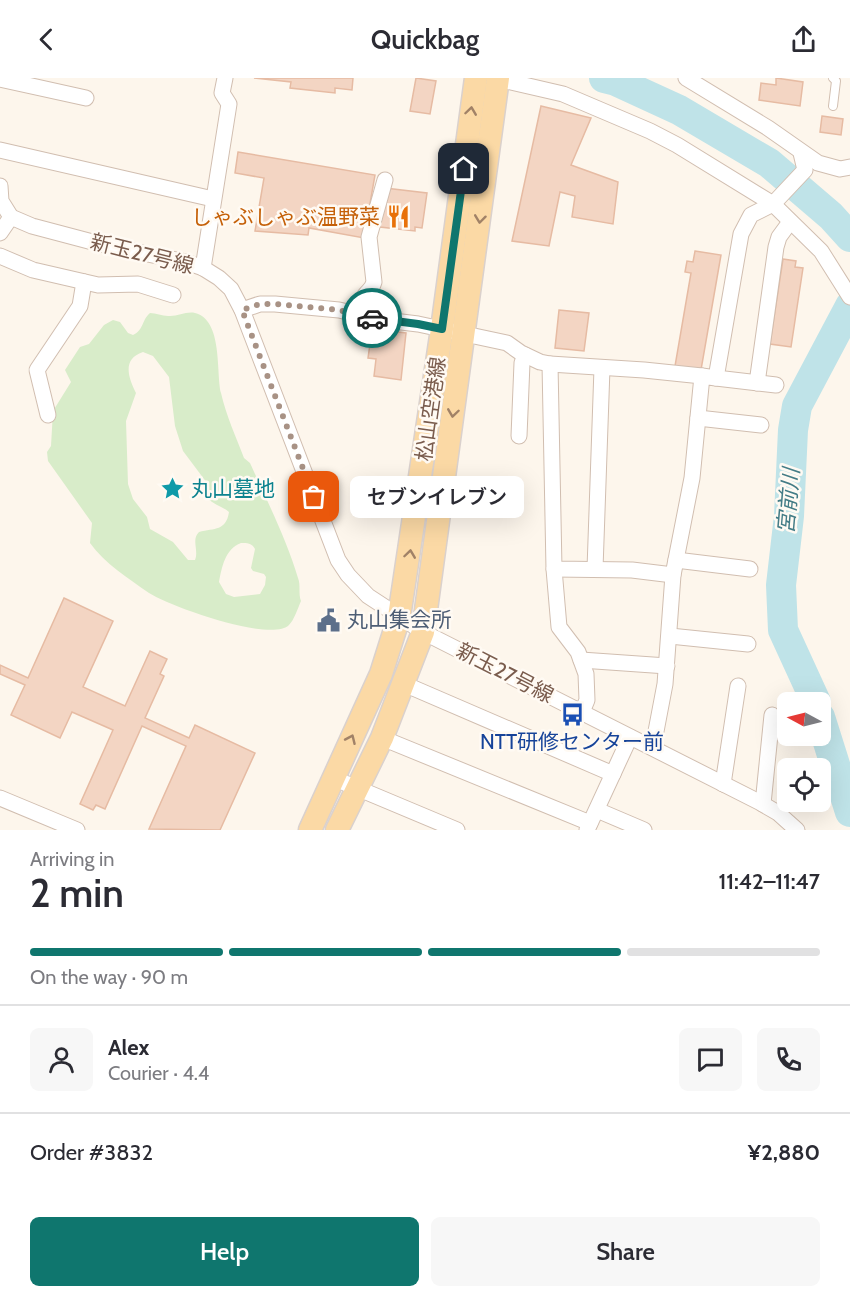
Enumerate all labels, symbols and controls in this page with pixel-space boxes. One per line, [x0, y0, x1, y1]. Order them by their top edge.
icon: back [30, 23, 63, 56]
text: Quickbag [371, 23, 479, 56]
icon: share [787, 23, 820, 56]
one-way arrow [465, 106, 477, 116]
pin [438, 143, 489, 194]
icon: home [447, 152, 480, 185]
place label: しゃぶしゃぶ温野菜 [191, 204, 380, 229]
restaurant icon: しゃぶしゃぶ温野菜 [385, 204, 411, 230]
one-way arrow [474, 215, 486, 224]
street label: 新玉27号線 [88, 229, 196, 278]
courier [342, 288, 402, 348]
icon: car [356, 302, 389, 335]
street label: 松山空港線 [411, 355, 450, 463]
one-way arrow [448, 408, 460, 417]
water label: 宮前川 [772, 465, 805, 535]
pin [288, 471, 339, 522]
place icon: 丸山墓地 [160, 476, 186, 502]
place label: 丸山墓地 [191, 476, 275, 501]
callout: セブンイレブン [350, 476, 524, 518]
icon: bag [297, 480, 330, 513]
text: セブンイレブン [367, 485, 507, 509]
one-way arrow [403, 549, 415, 558]
public building icon: 丸山集会所 [316, 607, 342, 633]
place label: 丸山集会所 [347, 607, 452, 632]
street label: 新玉27号線 [453, 637, 558, 708]
north arrow [777, 692, 831, 746]
map controls [777, 692, 831, 812]
bus stop icon: NTT研修センター前 [559, 701, 585, 727]
place label: NTT研修センター前 [480, 729, 664, 754]
one-way arrow [344, 734, 356, 745]
button: locate [777, 758, 831, 812]
text: Arriving in [30, 847, 114, 871]
text: 11:42–11:47 [718, 868, 820, 895]
text: 2 min [30, 869, 124, 917]
text: On the way · 90 m [30, 965, 188, 989]
button: person [30, 1028, 93, 1091]
button: chat [679, 1028, 742, 1091]
button: phone [757, 1028, 820, 1091]
text: Alex [108, 1034, 149, 1061]
text: Courier · 4.4 [108, 1061, 209, 1085]
text: Order #3832 [30, 1139, 153, 1166]
text: ¥2,880 [748, 1139, 820, 1166]
button: Help [30, 1217, 419, 1286]
button: Share [431, 1217, 820, 1286]

